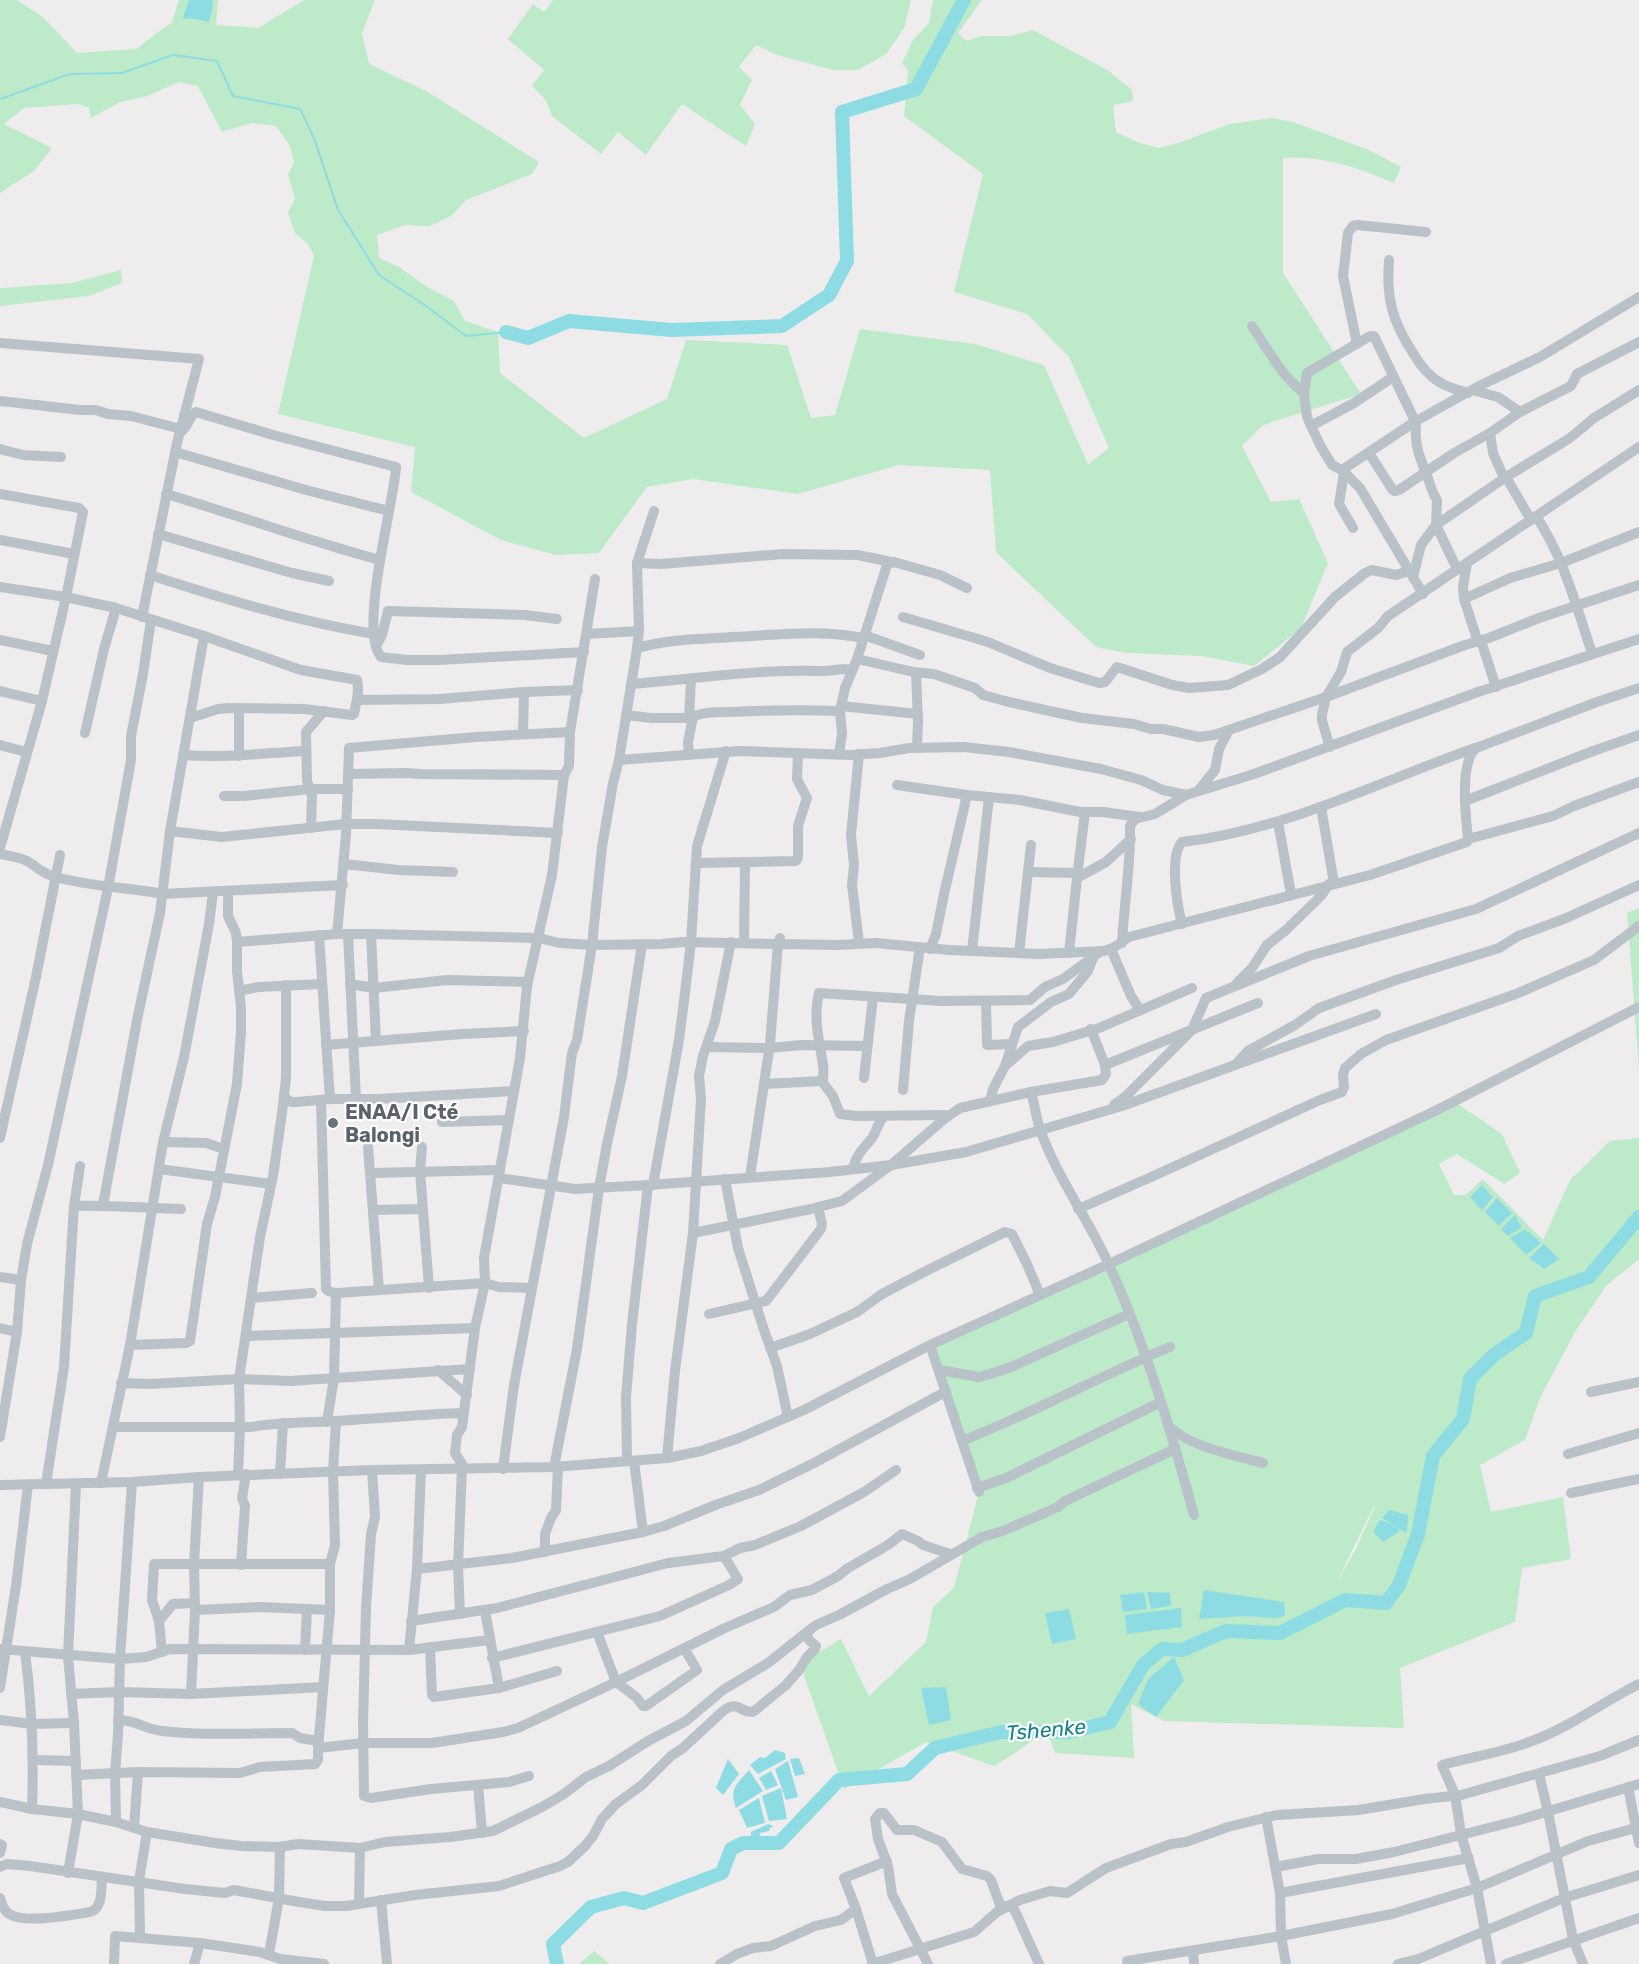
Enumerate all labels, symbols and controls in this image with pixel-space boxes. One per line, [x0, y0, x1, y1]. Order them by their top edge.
place label: ENAA/I Cté Balongi [345, 1100, 458, 1147]
marker: ENAA/I Cté Balongi [326, 1116, 340, 1130]
water label: Tshenke [1005, 1714, 1087, 1745]

